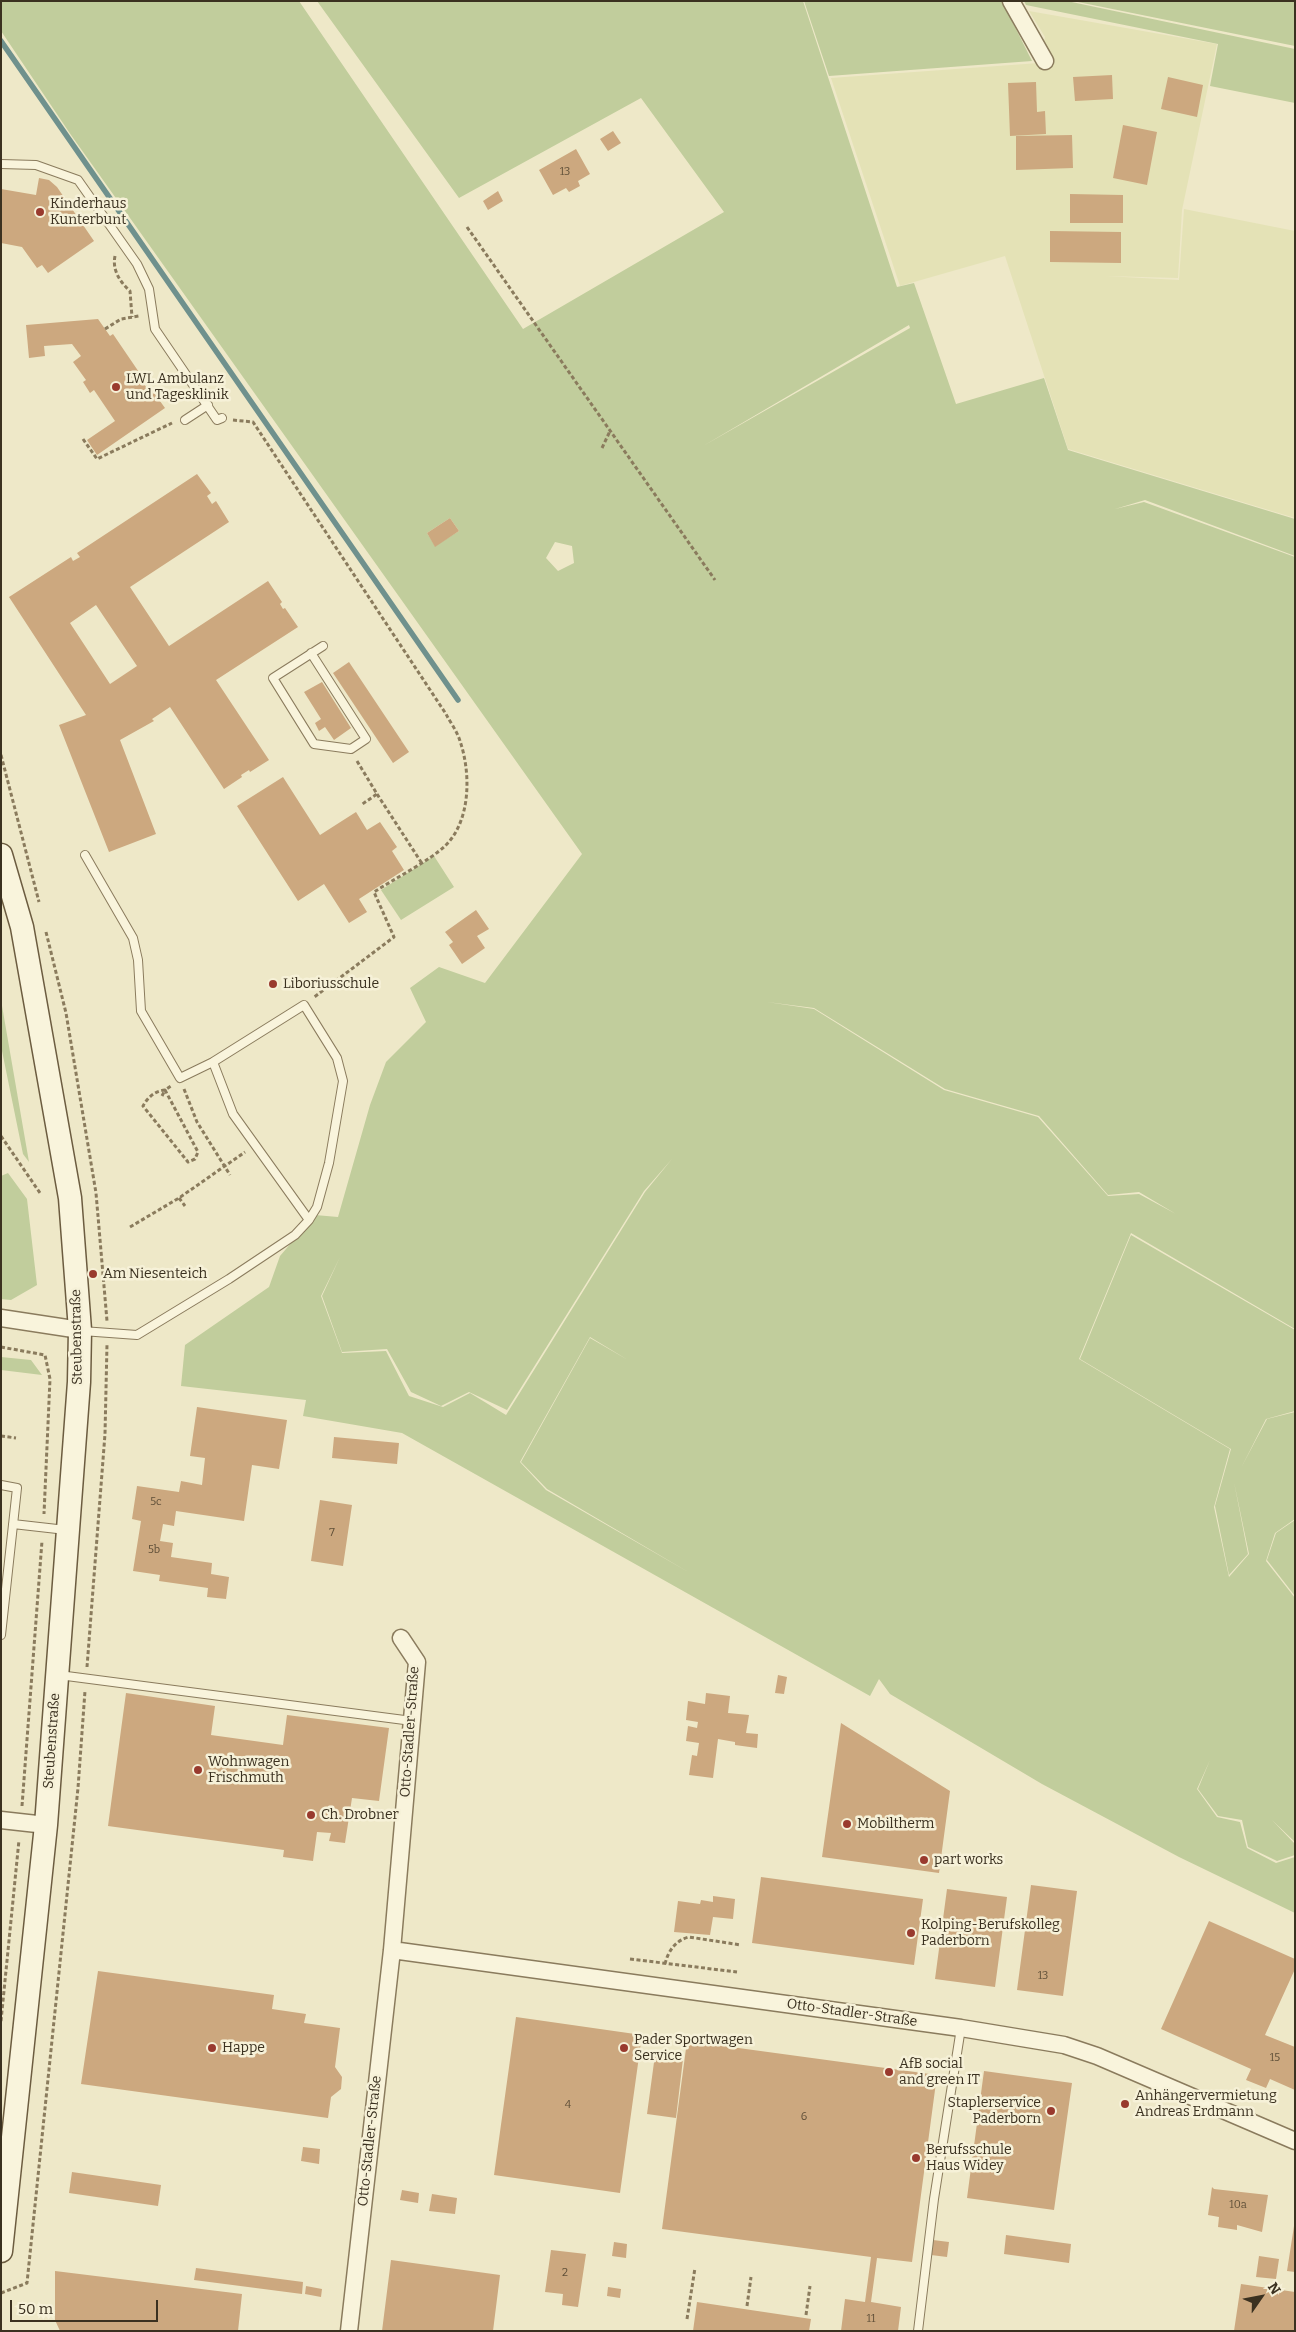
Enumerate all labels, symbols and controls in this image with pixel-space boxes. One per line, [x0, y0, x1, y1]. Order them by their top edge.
house number: 13 [560, 165, 570, 179]
place label: Kinderhaus Kunterbunt [50, 196, 126, 228]
marker: Kinderhaus Kunterbunt [34, 206, 46, 218]
place label: LWL Ambulanz und Tagesklinik [126, 371, 229, 404]
marker: LWL Ambulanz und Tagesklinik [110, 381, 122, 393]
place label: Liboriusschule [283, 976, 379, 992]
marker: Liboriusschule [267, 978, 279, 990]
place label: Am Niesenteich [103, 1266, 207, 1282]
marker: Am Niesenteich [87, 1268, 99, 1280]
street label: Steubenstraße [68, 1289, 86, 1385]
house number: 5c [150, 1495, 162, 1509]
house number: 7 [329, 1526, 335, 1540]
house number: 5b [148, 1543, 160, 1557]
street label: Otto-Stadler-Straße [397, 1666, 423, 1798]
street label: Steubenstraße [40, 1693, 64, 1789]
place label: Wohnwagen Frischmuth [208, 1754, 289, 1786]
marker: Wohnwagen Frischmuth [192, 1764, 204, 1776]
place label: Ch. Drobner [321, 1807, 399, 1823]
marker: Ch. Drobner [305, 1809, 317, 1821]
place label: Mobiltherm [857, 1816, 934, 1832]
marker: Mobiltherm [841, 1818, 853, 1830]
place label: part works [934, 1852, 1003, 1868]
marker: part works [918, 1854, 930, 1866]
place label: Kolping-Berufskolleg Paderborn [921, 1917, 1060, 1950]
marker: Kolping-Berufskolleg Paderborn [905, 1927, 917, 1939]
house number: 13 [1038, 1969, 1048, 1983]
street label: Otto-Stadler-Straße [786, 1996, 918, 2030]
place label: Pader Sportwagen Service [634, 2032, 753, 2064]
place label: Happe [222, 2040, 265, 2056]
marker: Happe [206, 2042, 218, 2054]
marker: Pader Sportwagen Service [618, 2042, 630, 2054]
house number: 15 [1270, 2051, 1280, 2065]
place label: AfB social and green IT [899, 2056, 980, 2088]
marker: AfB social and green IT [883, 2066, 895, 2078]
street label: Otto-Stadler-Straße [355, 2075, 385, 2207]
place label: Anhängervermietung Andreas Erdmann [1135, 2088, 1277, 2120]
place label: Staplerservice Paderborn [947, 2095, 1041, 2128]
house number: 4 [565, 2098, 571, 2112]
marker: Anhängervermietung Andreas Erdmann [1119, 2098, 1131, 2110]
marker: Staplerservice Paderborn [1045, 2105, 1057, 2117]
house number: 6 [801, 2110, 807, 2124]
place label: Berufsschule Haus Widey [926, 2142, 1012, 2174]
marker: Berufsschule Haus Widey [910, 2152, 922, 2164]
house number: 10a [1229, 2198, 1247, 2212]
house number: 2 [562, 2266, 568, 2280]
north arrow [1236, 2272, 1286, 2322]
text: N [1264, 2279, 1284, 2298]
scale bar [12, 2290, 160, 2322]
text: 50 m [18, 2300, 53, 2318]
house number: 11 [867, 2312, 875, 2326]

